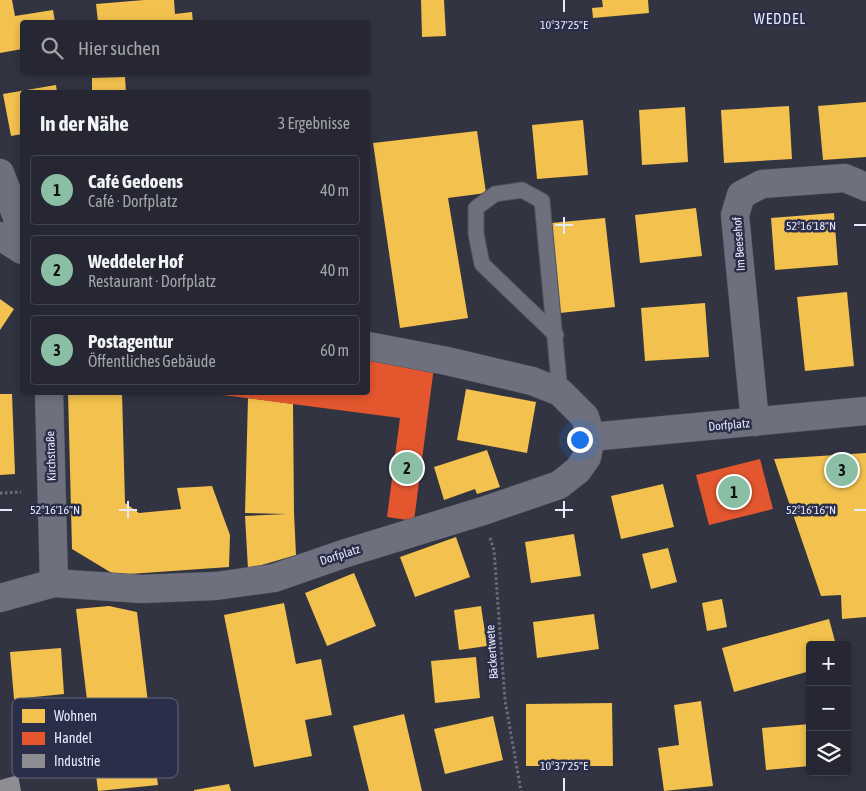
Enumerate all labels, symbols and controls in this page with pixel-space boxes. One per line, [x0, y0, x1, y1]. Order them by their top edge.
district label: WEDDEL [754, 10, 806, 27]
text: 10°37'25"E [540, 18, 588, 32]
search box [20, 20, 370, 75]
icon: search [38, 34, 66, 62]
text: Hier suchen [78, 37, 160, 59]
text: In der Nähe [40, 111, 129, 135]
text: 3 Ergebnisse [278, 114, 350, 132]
text: Café Gedoens [88, 170, 183, 192]
text: 1 [53, 181, 61, 199]
text: 40 m [320, 181, 349, 199]
text: Café · Dorfplatz [88, 192, 177, 210]
street label: Im Beesehof [730, 216, 748, 272]
text: 52°16'18"N [786, 219, 836, 233]
text: Weddeler Hof [88, 250, 183, 272]
text: 2 [53, 261, 61, 279]
text: 40 m [320, 261, 349, 279]
text: Restaurant · Dorfplatz [88, 272, 216, 290]
text: Postagentur [88, 330, 173, 352]
text: 3 [53, 341, 61, 359]
text: 60 m [320, 341, 349, 359]
text: Öffentliches Gebäude [88, 352, 216, 370]
street label: Dorfplatz [708, 416, 751, 434]
your location [567, 427, 593, 453]
street label: Kirchstraße [43, 431, 59, 481]
pin: 2 [391, 449, 423, 487]
pin: 3 [826, 451, 858, 489]
pin: 1 [718, 473, 750, 511]
text: 52°16'16"N [30, 503, 80, 517]
text: 52°16'16"N [786, 503, 836, 517]
street label: Dorfplatz [318, 542, 362, 568]
street label: Bäckertwete [483, 624, 501, 680]
map controls [806, 641, 851, 776]
button: + [806, 641, 851, 686]
button: − [806, 686, 851, 731]
legend [12, 698, 178, 778]
text: Wohnen [54, 708, 97, 724]
text: Handel [54, 730, 92, 746]
button: layers [806, 731, 851, 776]
text: Industrie [54, 753, 100, 769]
text: 10°37'25"E [540, 759, 588, 773]

